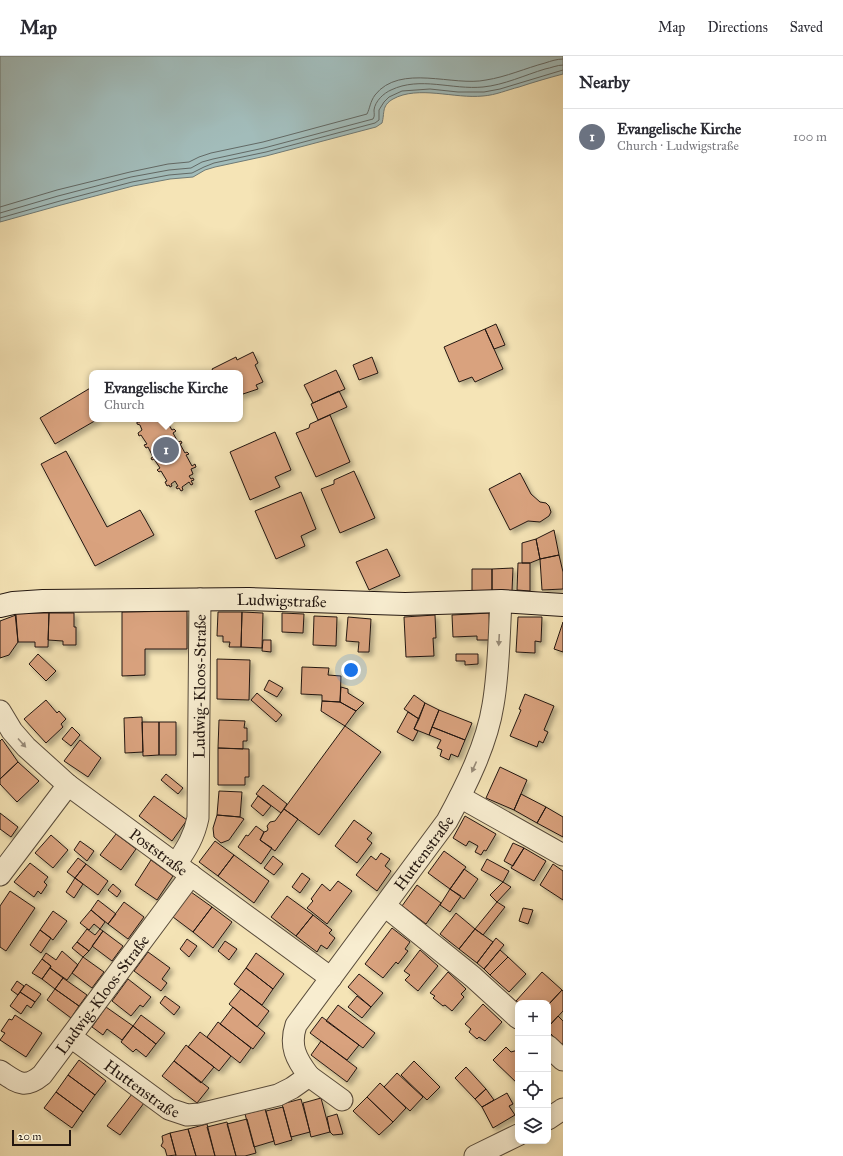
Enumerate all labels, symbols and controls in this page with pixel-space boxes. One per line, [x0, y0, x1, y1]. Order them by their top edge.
text: Map [20, 16, 57, 39]
text: Map [658, 19, 685, 36]
text: Directions [707, 19, 768, 36]
text: Saved [790, 19, 823, 36]
text: Nearby [579, 72, 630, 93]
text: Evangelische Kirche [617, 120, 741, 138]
text: 1 [589, 129, 595, 145]
text: 100 m [793, 129, 827, 145]
text: Church · Ludwigstraße [617, 138, 739, 154]
popup [89, 370, 243, 422]
text: Evangelische Kirche [104, 379, 228, 397]
text: Church [104, 397, 144, 413]
pin: 1 [153, 435, 179, 465]
street label: Ludwigstraße [237, 590, 327, 611]
street label: Ludwig-Kloos-Straße [190, 614, 210, 759]
one-way arrow [495, 634, 502, 646]
your location [341, 660, 361, 680]
one-way arrow [17, 739, 26, 748]
one-way arrow [470, 761, 476, 773]
street label: Huttenstraße [390, 812, 458, 894]
street label: Poststraße [126, 824, 192, 880]
street label: Ludwig-Kloos-Straße [52, 931, 153, 1058]
map controls [515, 1000, 551, 1144]
button: + [515, 1000, 551, 1036]
button: − [515, 1036, 551, 1072]
street label: Huttenstraße [100, 1056, 182, 1122]
button: locate [515, 1072, 551, 1108]
button: layers [515, 1108, 551, 1144]
scale bar [12, 1128, 71, 1147]
text: 20 m [18, 1130, 41, 1143]

